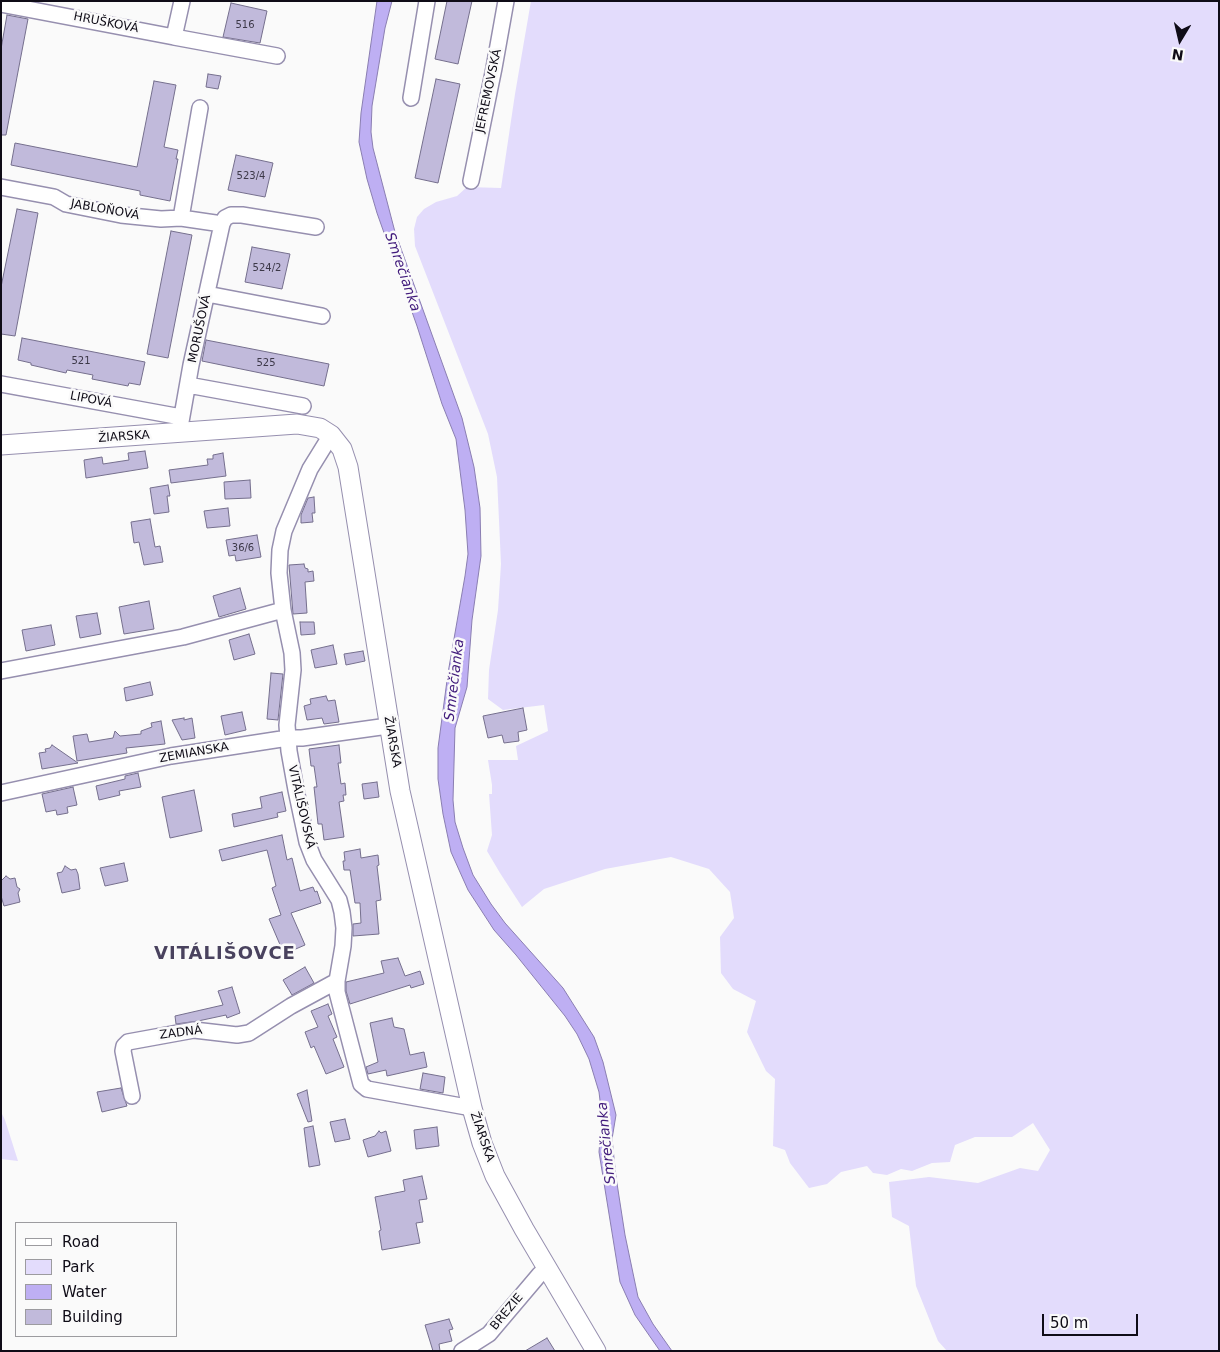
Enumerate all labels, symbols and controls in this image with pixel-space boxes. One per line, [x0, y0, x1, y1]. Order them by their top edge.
street label: HRUŠKOVÁ [72, 10, 140, 36]
north arrow [1155, 15, 1205, 65]
house number: 516 [235, 19, 255, 31]
text: N [1171, 46, 1185, 64]
street label: JEFREMOVSKÁ [473, 48, 505, 134]
house number: 523/4 [237, 170, 265, 182]
street label: JABLOŇOVÁ [70, 197, 140, 223]
water label: Smrečianka [381, 230, 423, 314]
house number: 524/2 [253, 262, 281, 274]
street label: MORUŠOVÁ [186, 294, 214, 364]
house number: 521 [71, 355, 91, 367]
house number: 525 [256, 357, 276, 369]
street label: LIPOVÁ [69, 389, 113, 411]
street label: ŽIARSKA [98, 428, 150, 446]
house number: 36/6 [232, 542, 254, 554]
water label: Smrečianka [442, 638, 468, 722]
street label: ŽIARSKA [380, 715, 404, 769]
street label: ZEMIANSKA [158, 740, 230, 766]
street label: VITÁLIŠOVSKÁ [284, 764, 318, 850]
district label: VITÁLIŠOVCE [153, 943, 297, 965]
street label: ZADNÁ [159, 1023, 203, 1043]
water label: Smrečianka [594, 1101, 620, 1185]
street label: ŽIARSKA [467, 1110, 497, 1164]
legend [15, 1222, 178, 1337]
text: Road [62, 1233, 100, 1251]
text: Park [62, 1258, 94, 1276]
text: Water [62, 1283, 106, 1301]
street label: BREZIE [488, 1291, 526, 1333]
scale bar [1045, 1304, 1141, 1336]
text: Building [62, 1308, 123, 1326]
text: 50 m [1050, 1314, 1088, 1332]

